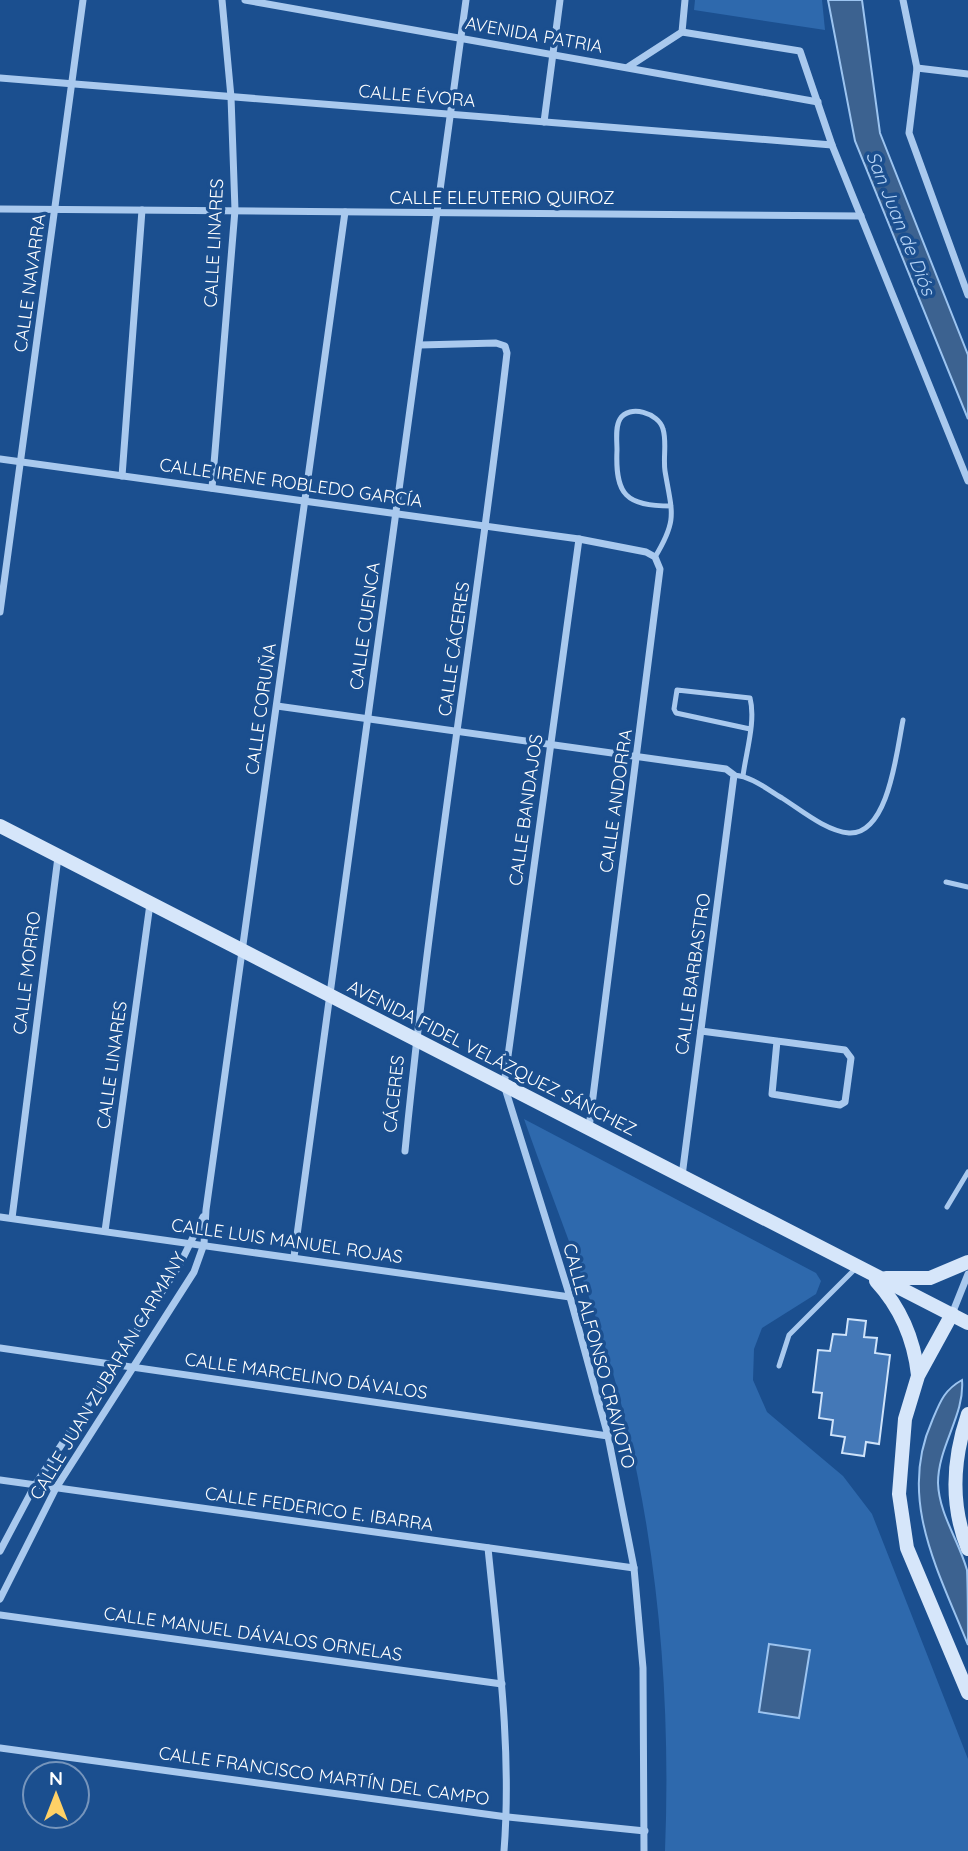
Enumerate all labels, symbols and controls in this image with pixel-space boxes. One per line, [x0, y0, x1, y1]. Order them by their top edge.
street label: AVENIDA PATRIA [464, 11, 605, 58]
street label: CALLE ÉVORA [358, 79, 477, 112]
water label: San Juan de Diós [861, 147, 941, 300]
street label: CALLE LINARES [199, 178, 228, 308]
street label: CALLE ELEUTERIO QUIROZ [389, 186, 615, 209]
street label: CALLE NAVARRA [8, 212, 51, 354]
street label: CALLE IRENE ROBLEDO GARCÍA [158, 453, 424, 512]
street label: CALLE CUENCA [344, 560, 385, 691]
street label: CALLE CÁCERES [433, 580, 474, 718]
street label: CALLE CORUÑA [240, 641, 281, 776]
street label: CALLE ANDORRA [594, 727, 637, 874]
street label: CALLE BANDAJOS [503, 733, 548, 887]
street label: CALLE BARBASTRO [670, 892, 715, 1056]
street label: CALLE MORRO [8, 910, 45, 1036]
street label: AVENIDA FIDEL VELÁZQUEZ SÁNCHEZ [344, 974, 641, 1141]
street label: CALLE LINARES [91, 999, 132, 1130]
street label: CÁCERES [378, 1054, 409, 1134]
street label: CALLE LUIS MANUEL ROJAS [170, 1213, 404, 1268]
street label: CALLE ALFONSO CRAVIOTO [558, 1241, 641, 1471]
street label: CALLE JUAN ZUBARÁN CARMANY [24, 1248, 191, 1504]
street label: CALLE MARCELINO DÁVALOS [183, 1347, 429, 1404]
street label: CALLE FEDERICO E. IBARRA [203, 1481, 435, 1536]
street label: CALLE MANUEL DÁVALOS ORNELAS [102, 1601, 404, 1666]
street label: CALLE FRANCISCO MARTÍN DEL CAMPO [157, 1741, 491, 1810]
north arrow [21, 1760, 91, 1830]
text: N [49, 1766, 63, 1790]

